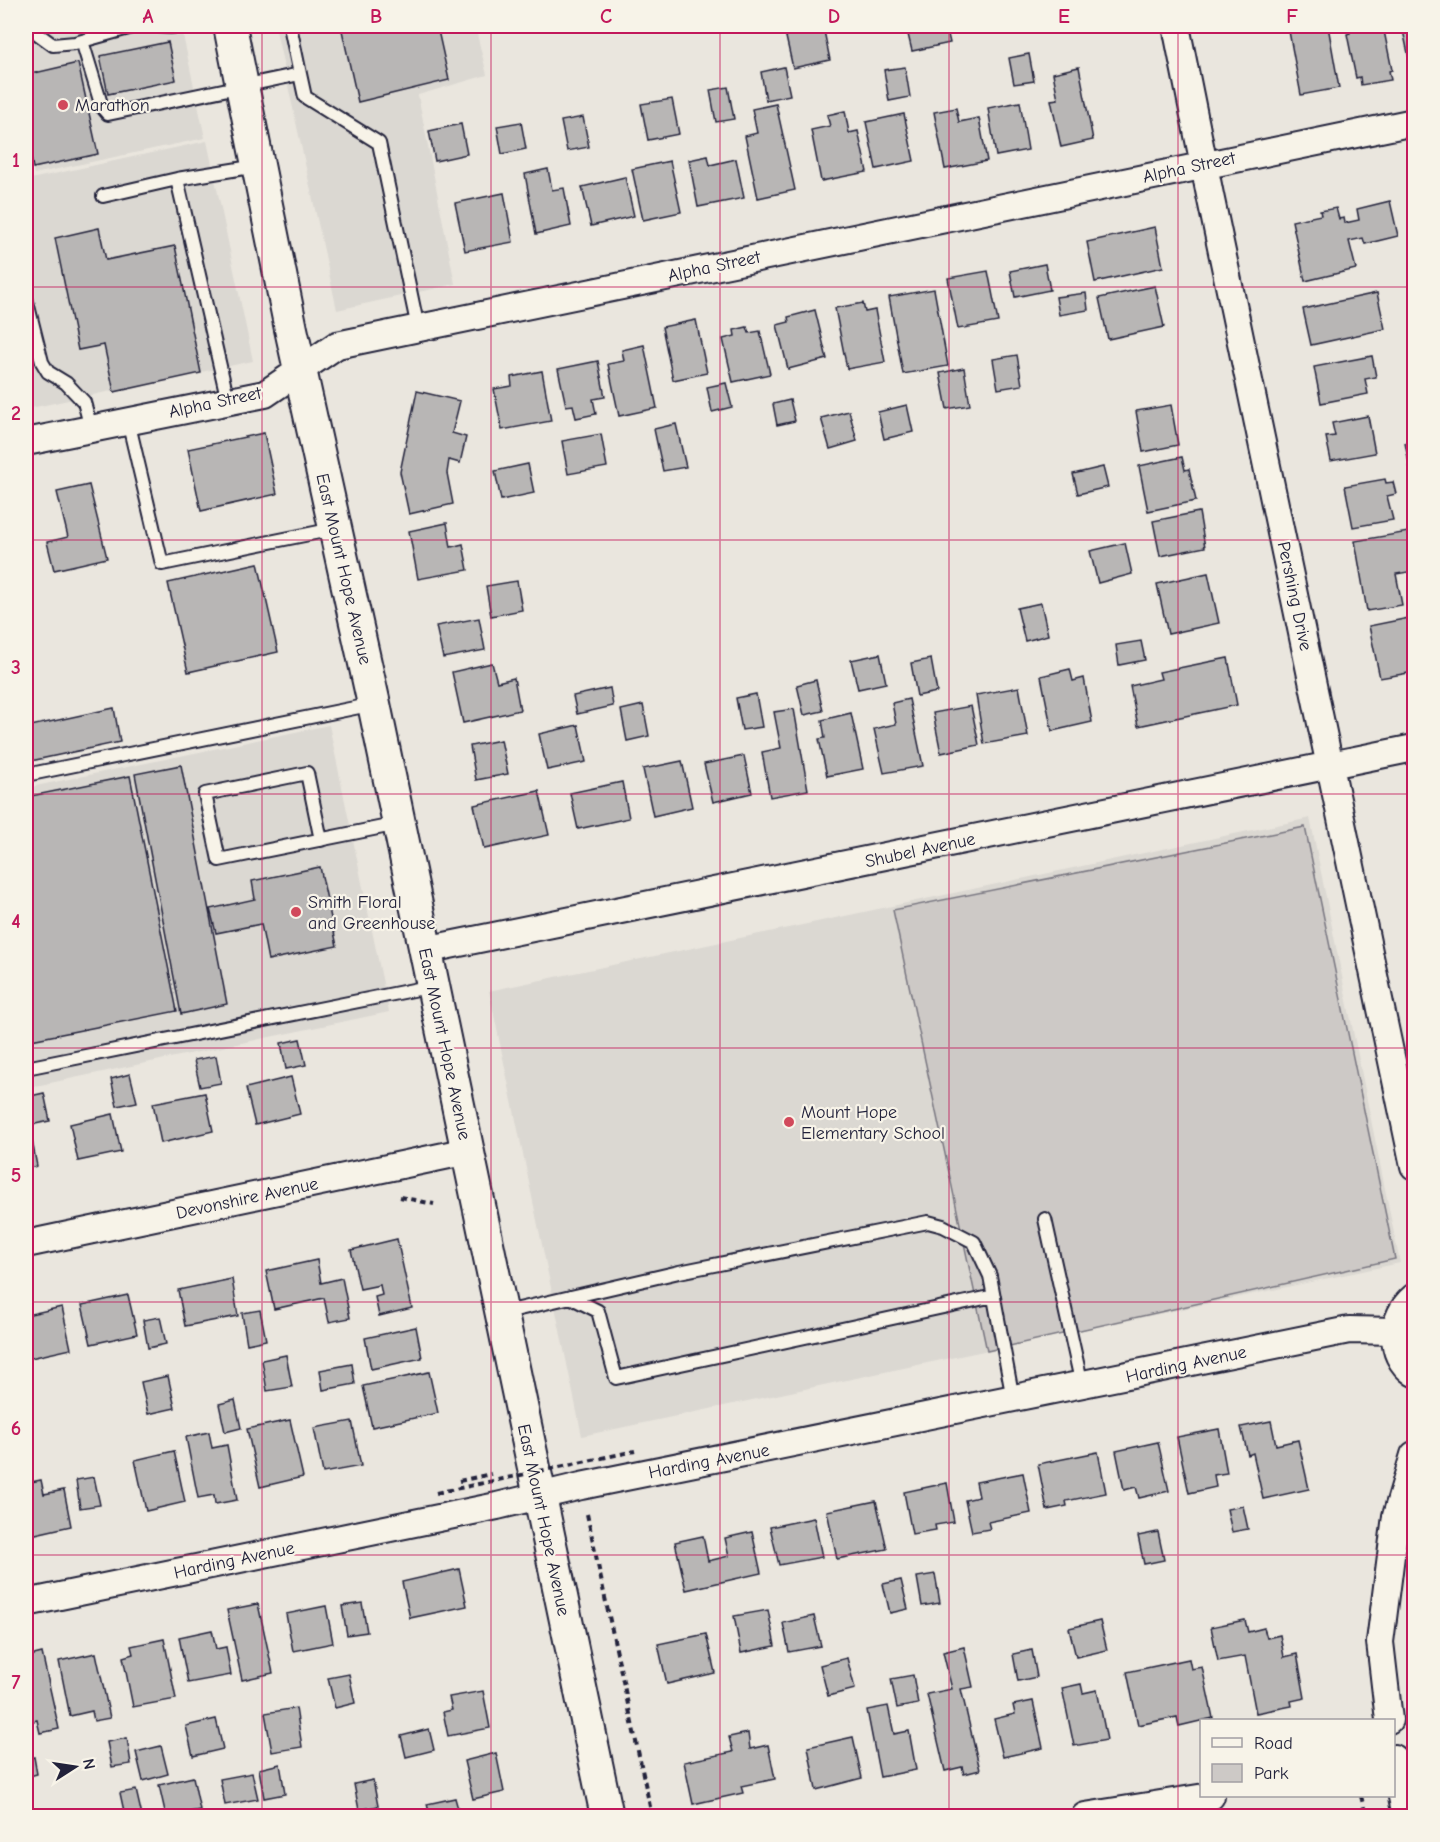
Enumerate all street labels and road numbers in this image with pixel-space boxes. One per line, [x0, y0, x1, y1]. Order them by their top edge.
street label: Alpha Street [1141, 147, 1238, 188]
street label: Alpha Street [666, 246, 763, 287]
street label: Alpha Street [167, 382, 264, 423]
street label: East Mount Hope Avenue [311, 471, 376, 667]
street label: Pershing Drive [1273, 540, 1316, 653]
street label: Shubel Avenue [863, 829, 977, 872]
street label: East Mount Hope Avenue [414, 946, 475, 1142]
street label: Devonshire Avenue [174, 1173, 320, 1224]
street label: Harding Avenue [1124, 1341, 1248, 1388]
street label: East Mount Hope Avenue [513, 1422, 574, 1618]
street label: Harding Avenue [647, 1439, 771, 1484]
street label: Harding Avenue [172, 1537, 296, 1584]

